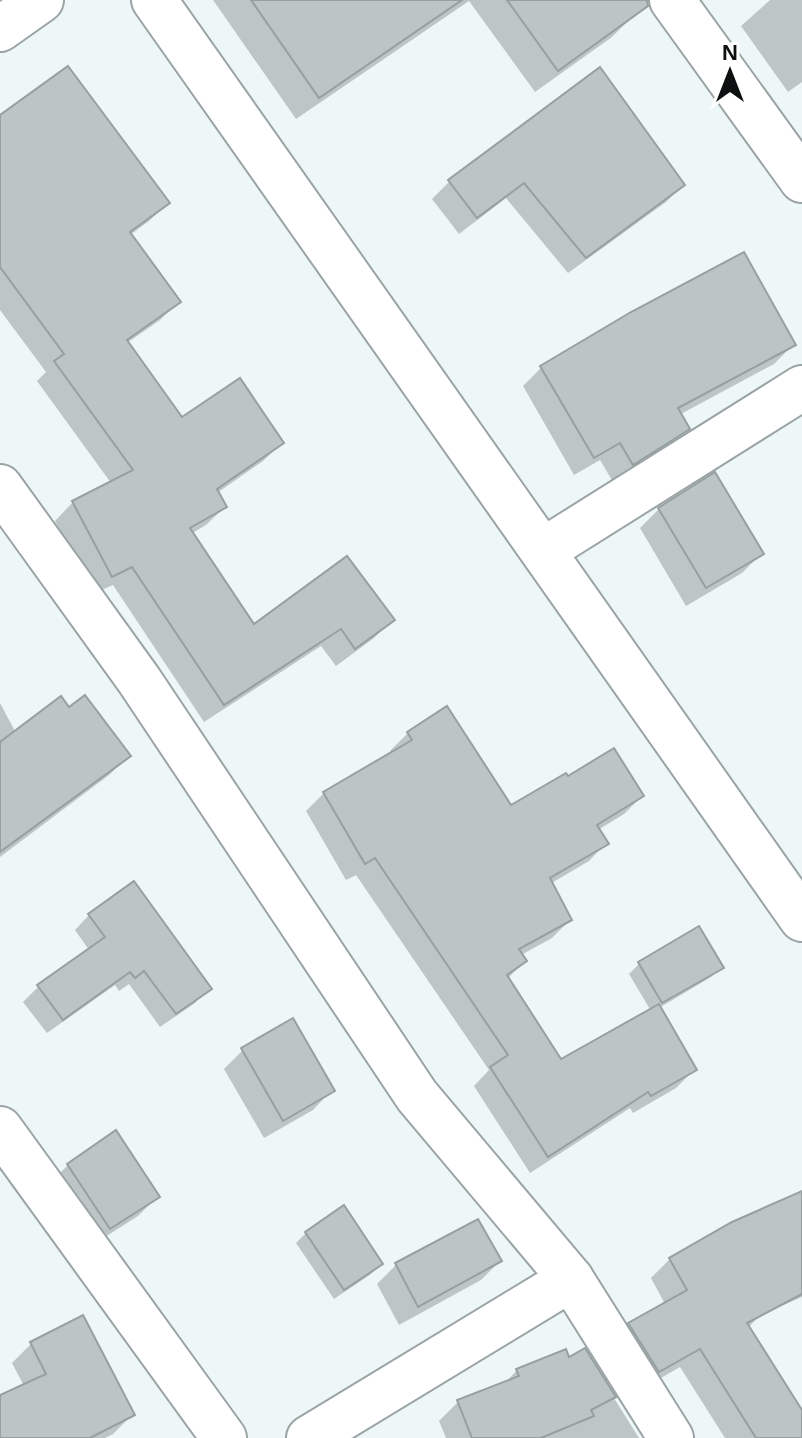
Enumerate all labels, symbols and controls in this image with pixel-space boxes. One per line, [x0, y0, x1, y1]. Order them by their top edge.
north arrow [690, 32, 770, 112]
text: N [722, 40, 738, 65]

